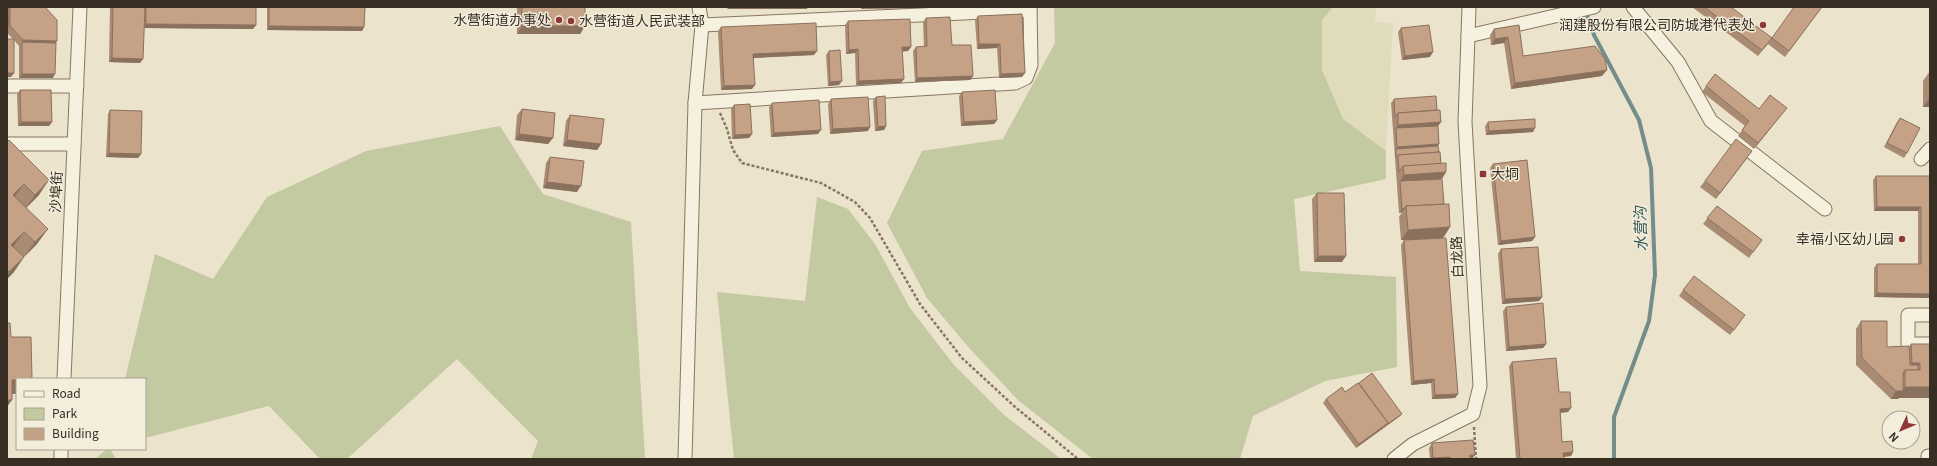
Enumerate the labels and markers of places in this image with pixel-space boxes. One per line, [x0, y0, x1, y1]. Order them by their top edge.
place label: 水营街道办事处 [453, 9, 551, 29]
place label: 水营街道人民武装部 [579, 10, 705, 30]
place label: 润建股份有限公司防城港代表处 [1559, 14, 1755, 34]
marker: 水营街道办事处 [554, 15, 564, 25]
marker: 水营街道人民武装部 [566, 16, 576, 26]
marker: 润建股份有限公司防城港代表处 [1758, 20, 1768, 30]
place label: 大垌 [1491, 163, 1519, 183]
marker: 大垌 [1478, 169, 1488, 179]
place label: 幸福小区幼儿园 [1796, 228, 1894, 248]
marker: 幸福小区幼儿园 [1897, 234, 1907, 244]

